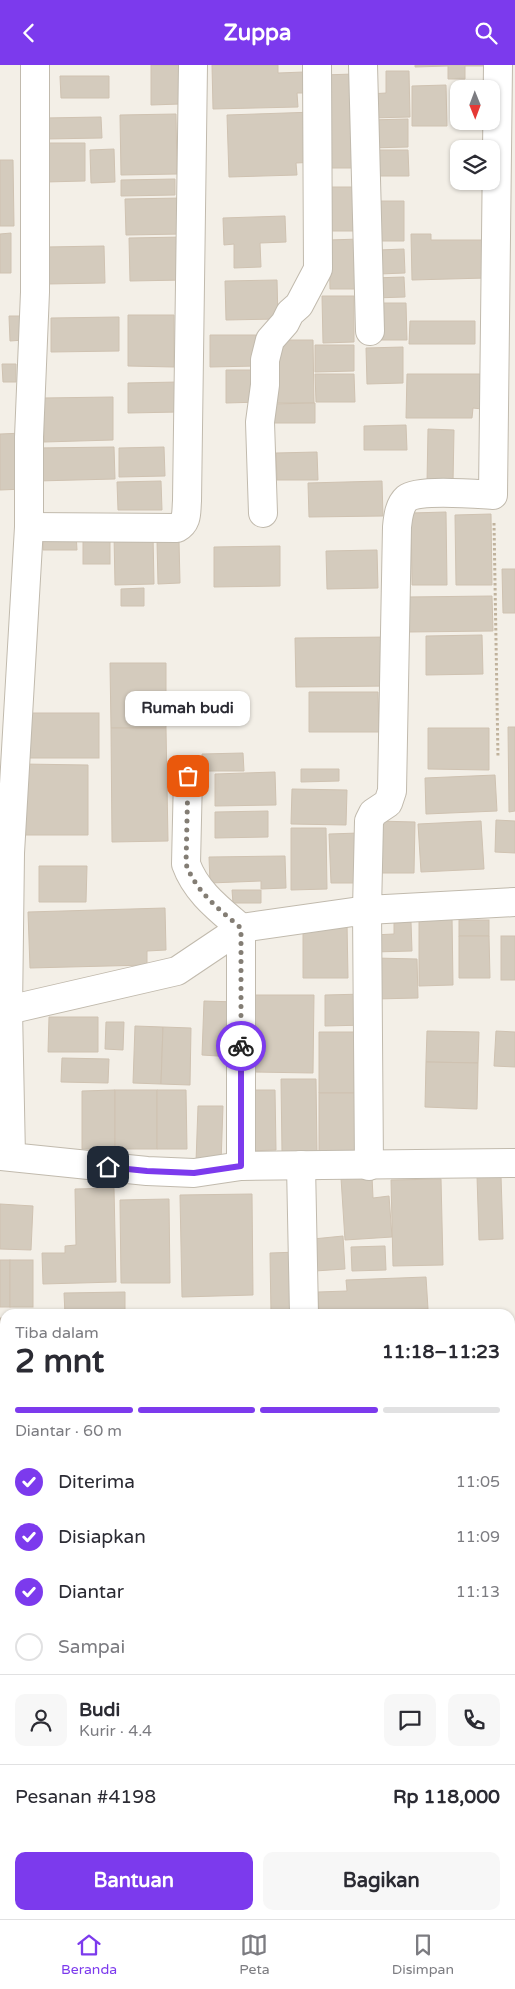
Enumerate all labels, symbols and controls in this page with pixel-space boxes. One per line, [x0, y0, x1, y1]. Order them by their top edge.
icon: back [15, 19, 43, 47]
icon: search [472, 19, 500, 47]
text: Zuppa [224, 20, 291, 46]
north arrow [450, 80, 500, 130]
map controls [450, 80, 500, 190]
button: layers [450, 140, 500, 190]
callout: Rumah budi [126, 691, 250, 726]
text: Rumah budi [141, 698, 234, 718]
pin [167, 755, 209, 797]
icon: bag [174, 762, 202, 790]
courier [216, 1021, 266, 1071]
icon: bike [227, 1032, 255, 1060]
pin [87, 1146, 129, 1188]
icon: home [94, 1153, 122, 1181]
text: Tiba dalam [15, 1323, 99, 1343]
text: 11:18–11:23 [382, 1341, 500, 1363]
text: 2 mnt [15, 1343, 104, 1381]
text: Diantar · 60 m [15, 1421, 122, 1441]
icon: check [15, 1468, 43, 1496]
text: Diterima [58, 1471, 135, 1493]
text: 11:05 [456, 1472, 500, 1492]
icon: check [15, 1523, 43, 1551]
text: Disiapkan [58, 1526, 146, 1548]
text: 11:09 [456, 1527, 500, 1547]
icon: check [15, 1578, 43, 1606]
text: Diantar [58, 1581, 124, 1603]
text: 11:13 [456, 1582, 500, 1602]
text: Sampai [58, 1636, 125, 1658]
button: person [15, 1694, 67, 1746]
button: chat [384, 1694, 436, 1746]
button: phone [448, 1694, 500, 1746]
text: Budi [79, 1699, 120, 1721]
text: Kurir · 4.4 [79, 1721, 152, 1741]
text: Pesanan #4198 [15, 1786, 156, 1808]
text: Rp 118,000 [393, 1786, 500, 1808]
button: Bantuan [15, 1852, 253, 1910]
button: Bagikan [263, 1852, 500, 1910]
tab: Beranda [61, 1931, 117, 1978]
tab: Peta [239, 1931, 270, 1978]
tab: Disimpan [392, 1931, 454, 1978]

